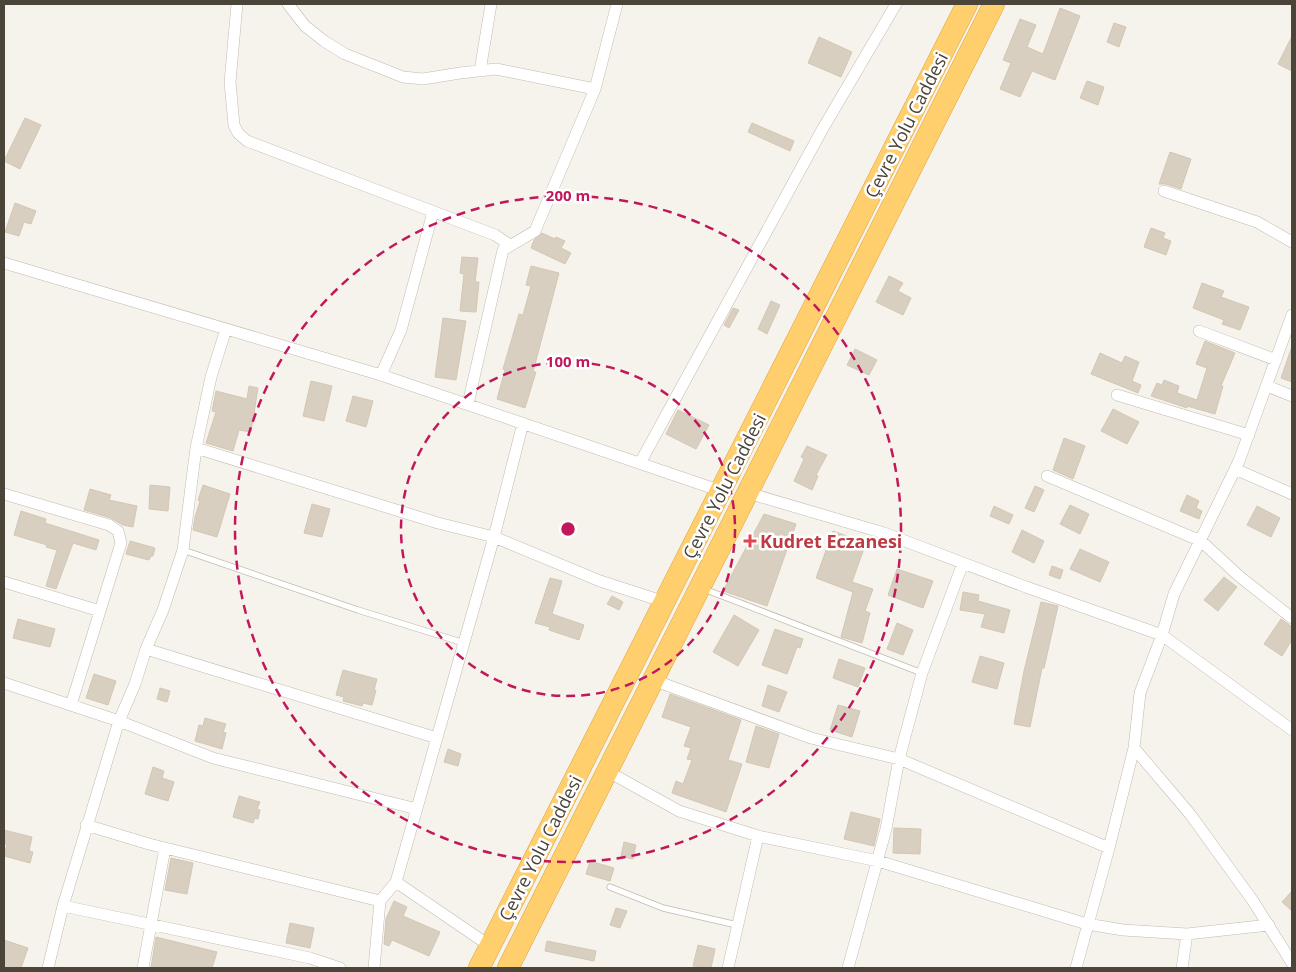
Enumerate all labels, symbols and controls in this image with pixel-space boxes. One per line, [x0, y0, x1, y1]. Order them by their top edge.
street label: Çevre Yolu Caddesi [859, 48, 953, 202]
text: 200 m [546, 185, 590, 205]
text: 100 m [546, 351, 590, 371]
street label: Çevre Yolu Caddesi [677, 409, 771, 563]
centre of rings [559, 520, 577, 538]
place label: Kudret Eczanesi [760, 529, 902, 553]
marker: Kudret Eczanesi [744, 535, 756, 547]
street label: Çevre Yolu Caddesi [493, 771, 587, 925]

